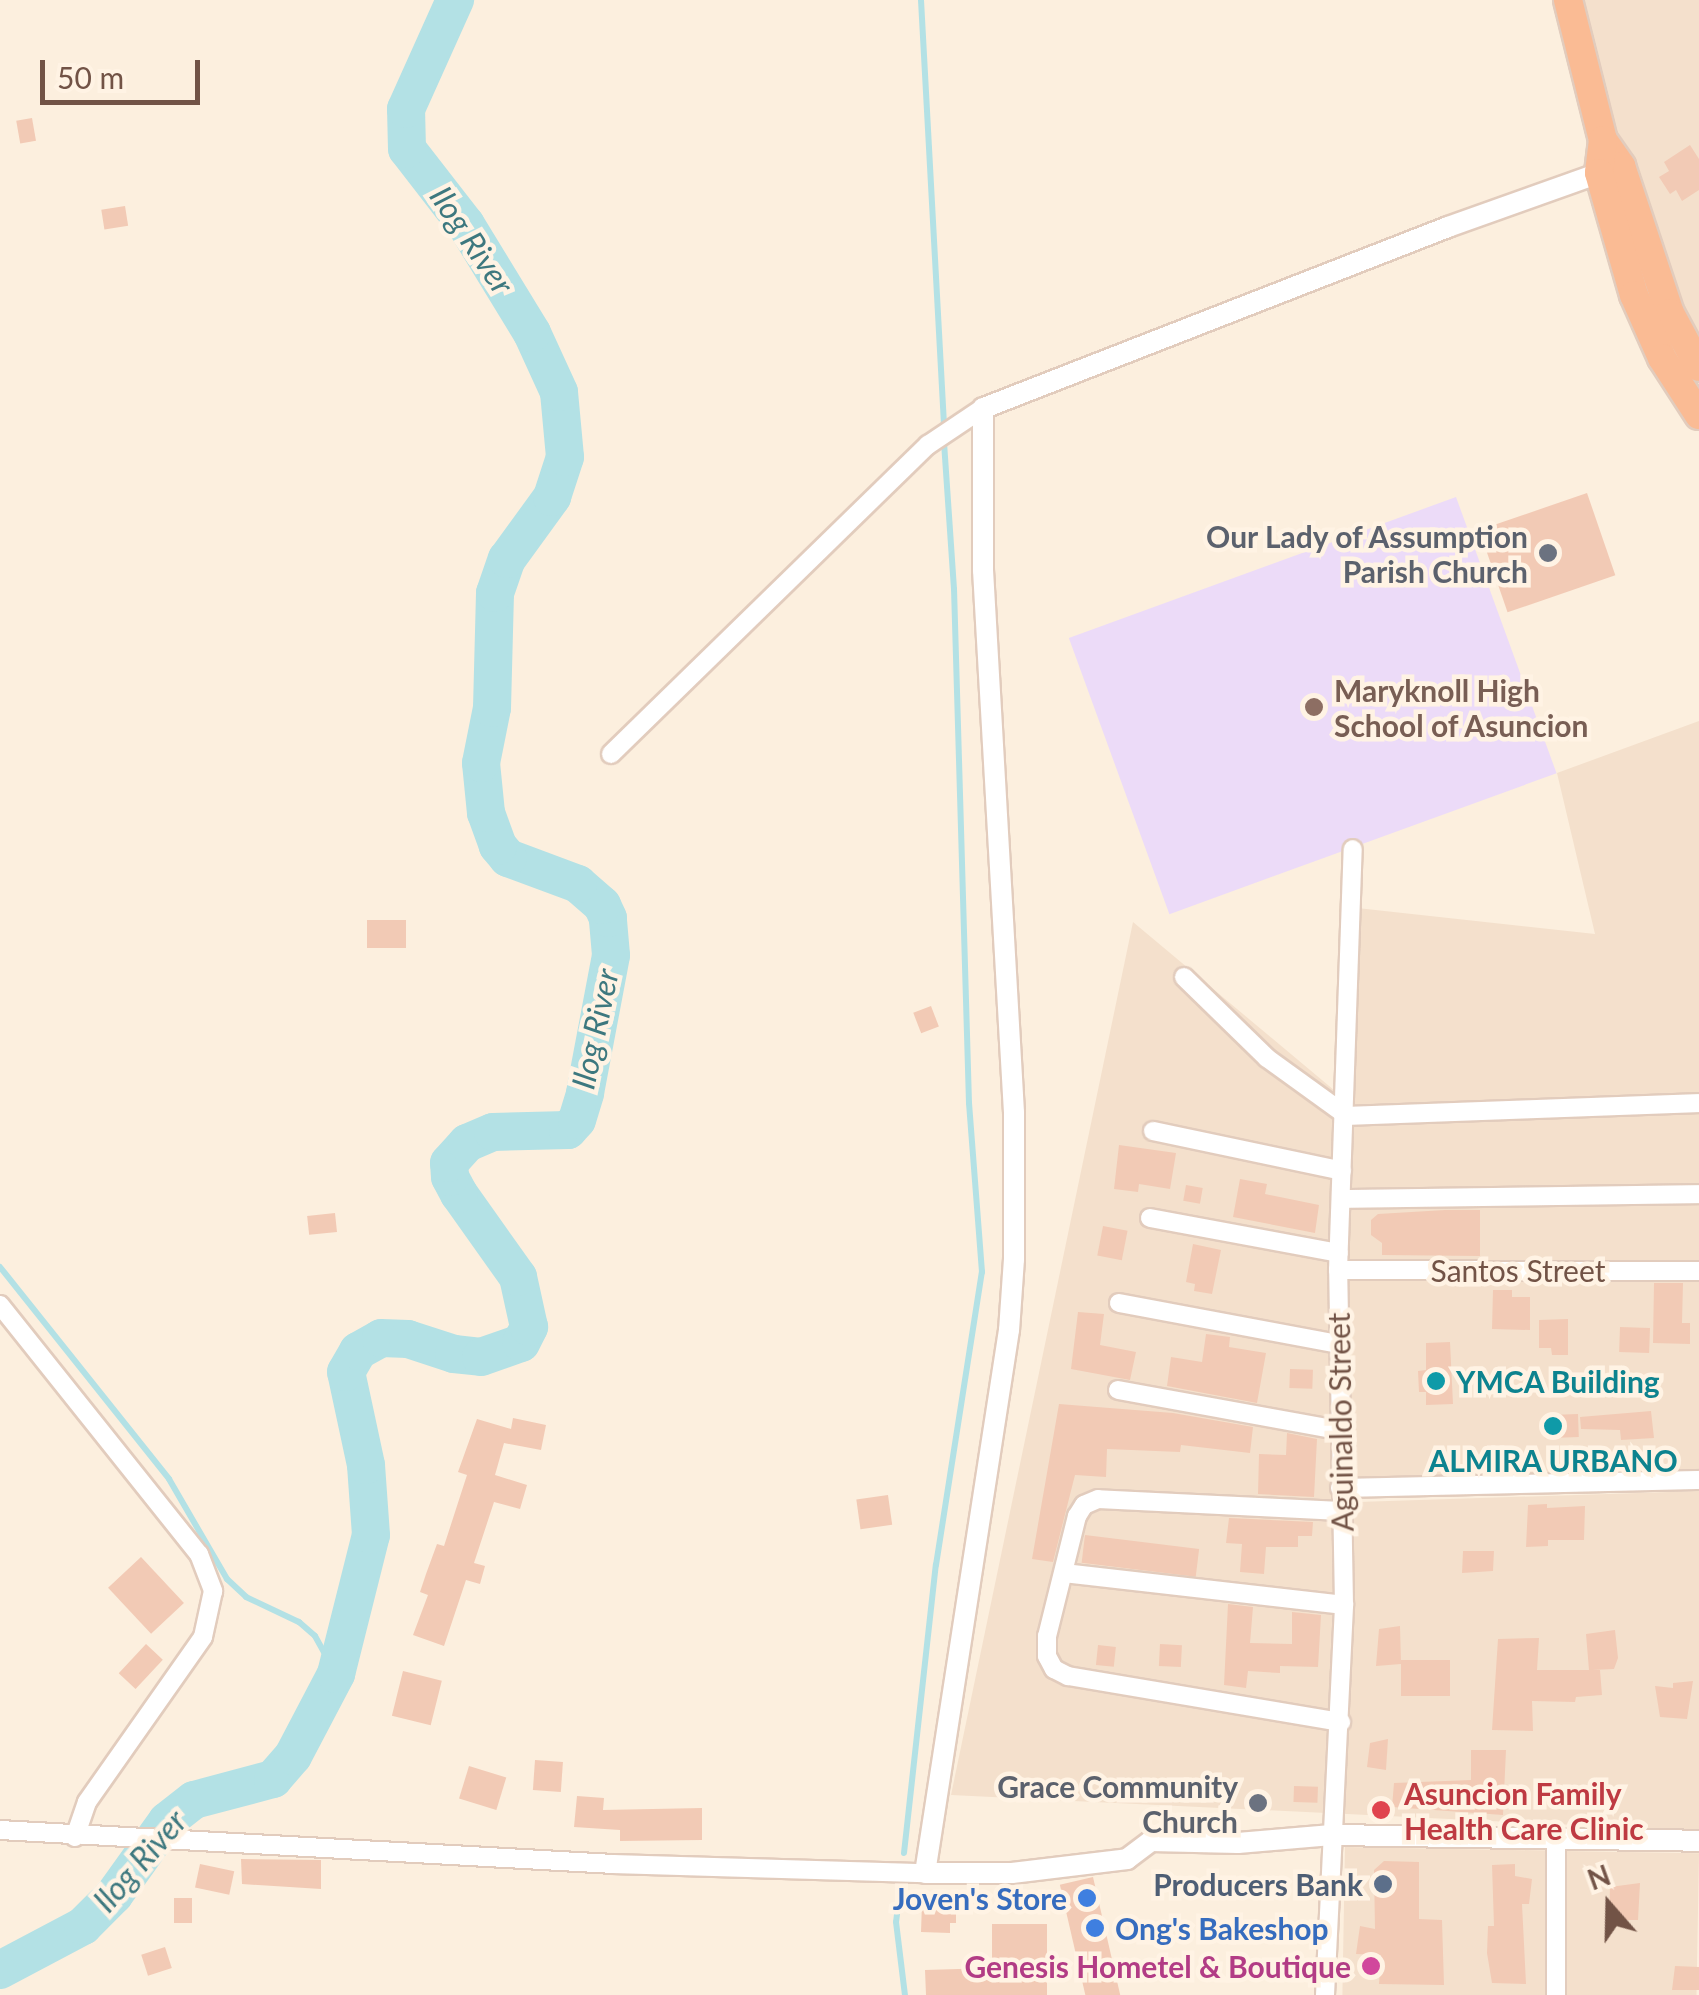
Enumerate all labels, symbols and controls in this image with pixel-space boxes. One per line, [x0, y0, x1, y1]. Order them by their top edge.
scale bar [45, 40, 205, 102]
text: 50 m [57, 59, 124, 95]
water label: Ilog River [422, 179, 522, 301]
place label: Our Lady of Assumption Parish Church [1203, 518, 1528, 588]
marker: Our Lady of Assumption Parish Church [1537, 542, 1559, 564]
place label: Maryknoll High School of Asuncion [1334, 672, 1590, 742]
marker: Maryknoll High School of Asuncion [1303, 696, 1325, 718]
water label: Ilog River [564, 965, 626, 1093]
street label: Santos Street [1431, 1252, 1605, 1288]
street label: Aguinaldo Street [1320, 1312, 1360, 1532]
place label: YMCA Building [1456, 1363, 1661, 1399]
marker: YMCA Building [1425, 1370, 1447, 1392]
marker: ALMIRA URBANO [1542, 1415, 1564, 1437]
place label: ALMIRA URBANO [1428, 1442, 1678, 1478]
place label: Grace Community Church [997, 1768, 1238, 1838]
place label: Asuncion Family Health Care Clinic [1404, 1775, 1644, 1846]
marker: Grace Community Church [1247, 1792, 1269, 1814]
marker: Asuncion Family Health Care Clinic [1368, 1797, 1394, 1823]
water label: Ilog River [85, 1802, 195, 1920]
north arrow [1559, 1855, 1659, 1955]
text: N [1583, 1857, 1615, 1896]
place label: Producers Bank [1153, 1866, 1363, 1902]
marker: Producers Bank [1372, 1873, 1394, 1895]
place label: Joven's Store [893, 1880, 1067, 1916]
marker: Joven's Store [1076, 1887, 1098, 1909]
place label: Ong's Bakeshop [1115, 1910, 1329, 1946]
marker: Ong's Bakeshop [1084, 1917, 1106, 1939]
place label: Genesis Hometel & Boutique [965, 1948, 1351, 1984]
marker: Genesis Hometel & Boutique [1360, 1955, 1382, 1977]

